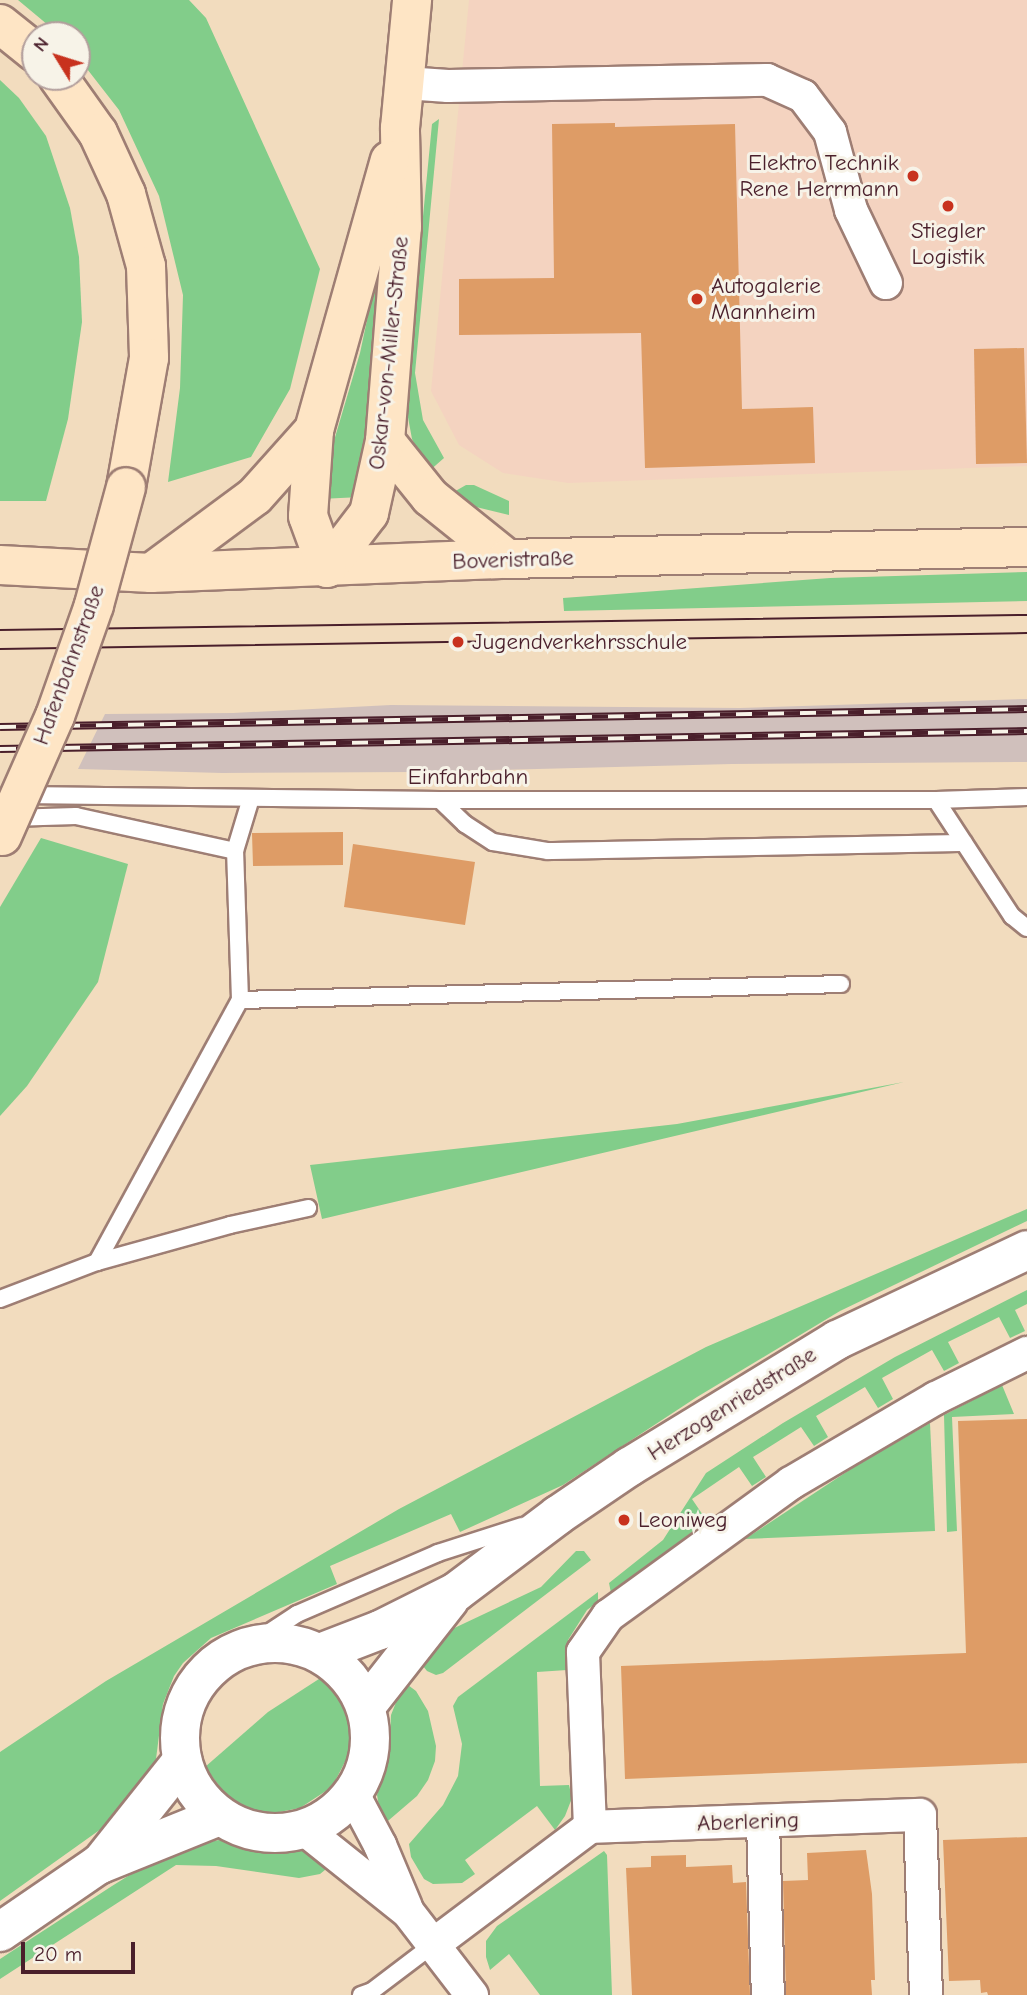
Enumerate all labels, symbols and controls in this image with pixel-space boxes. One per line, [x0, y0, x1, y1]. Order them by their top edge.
north arrow [21, 21, 91, 91]
text: N [29, 33, 54, 56]
place label: Elektro Technik Rene Herrmann [739, 149, 899, 203]
marker: Elektro Technik Rene Herrmann [905, 168, 921, 184]
marker: Stiegler Logistik [940, 198, 956, 214]
place label: Stiegler Logistik [911, 217, 985, 271]
street label: Oskar-von-Miller-Straße [363, 235, 415, 471]
place label: Autogalerie Mannheim [711, 272, 821, 326]
marker: Autogalerie Mannheim [689, 291, 705, 307]
street label: Boveristraße [452, 544, 574, 576]
street label: Hafenbahnstraße [27, 581, 111, 749]
place label: Jugendverkehrsschule [472, 628, 687, 656]
marker: Jugendverkehrsschule [450, 634, 466, 650]
street label: Einfahrbahn [408, 763, 528, 791]
street label: Herzogenriedstraße [643, 1341, 821, 1467]
place label: Leoniweg [638, 1506, 728, 1534]
marker: Leoniweg [616, 1512, 632, 1528]
street label: Aberlering [696, 1806, 800, 1838]
scale bar [24, 1928, 138, 1972]
text: 20 m [34, 1942, 82, 1966]

